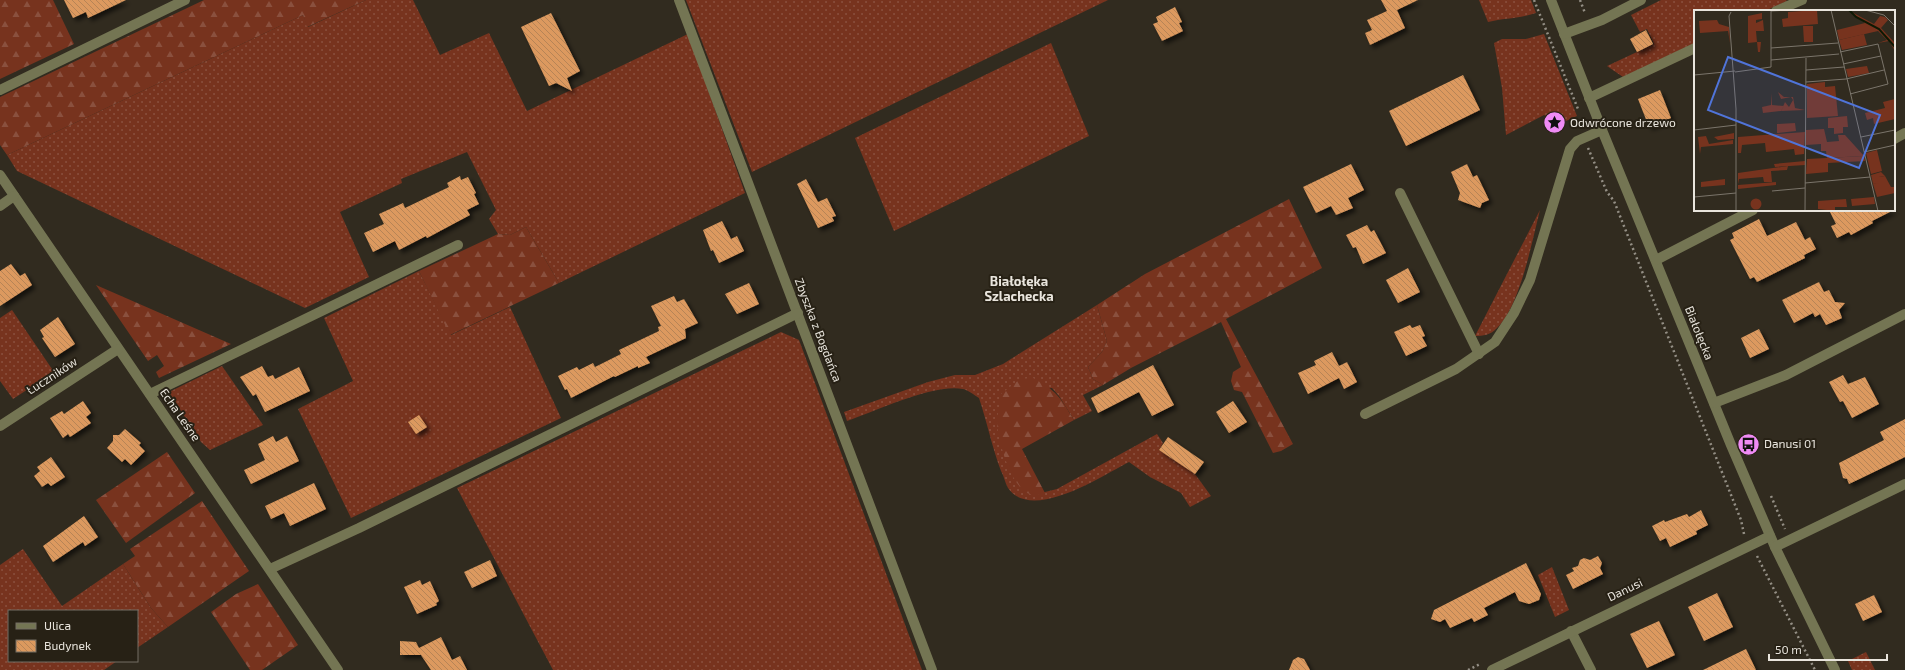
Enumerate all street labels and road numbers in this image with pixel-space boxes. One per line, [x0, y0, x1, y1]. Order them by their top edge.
street label: Zbyszka z Bogdańca [793, 276, 845, 384]
street label: Białołęcka [1683, 304, 1717, 362]
street label: Łuczników [23, 354, 80, 397]
street label: Echa Leśne [158, 385, 204, 443]
street label: Danusi [1605, 575, 1644, 604]

